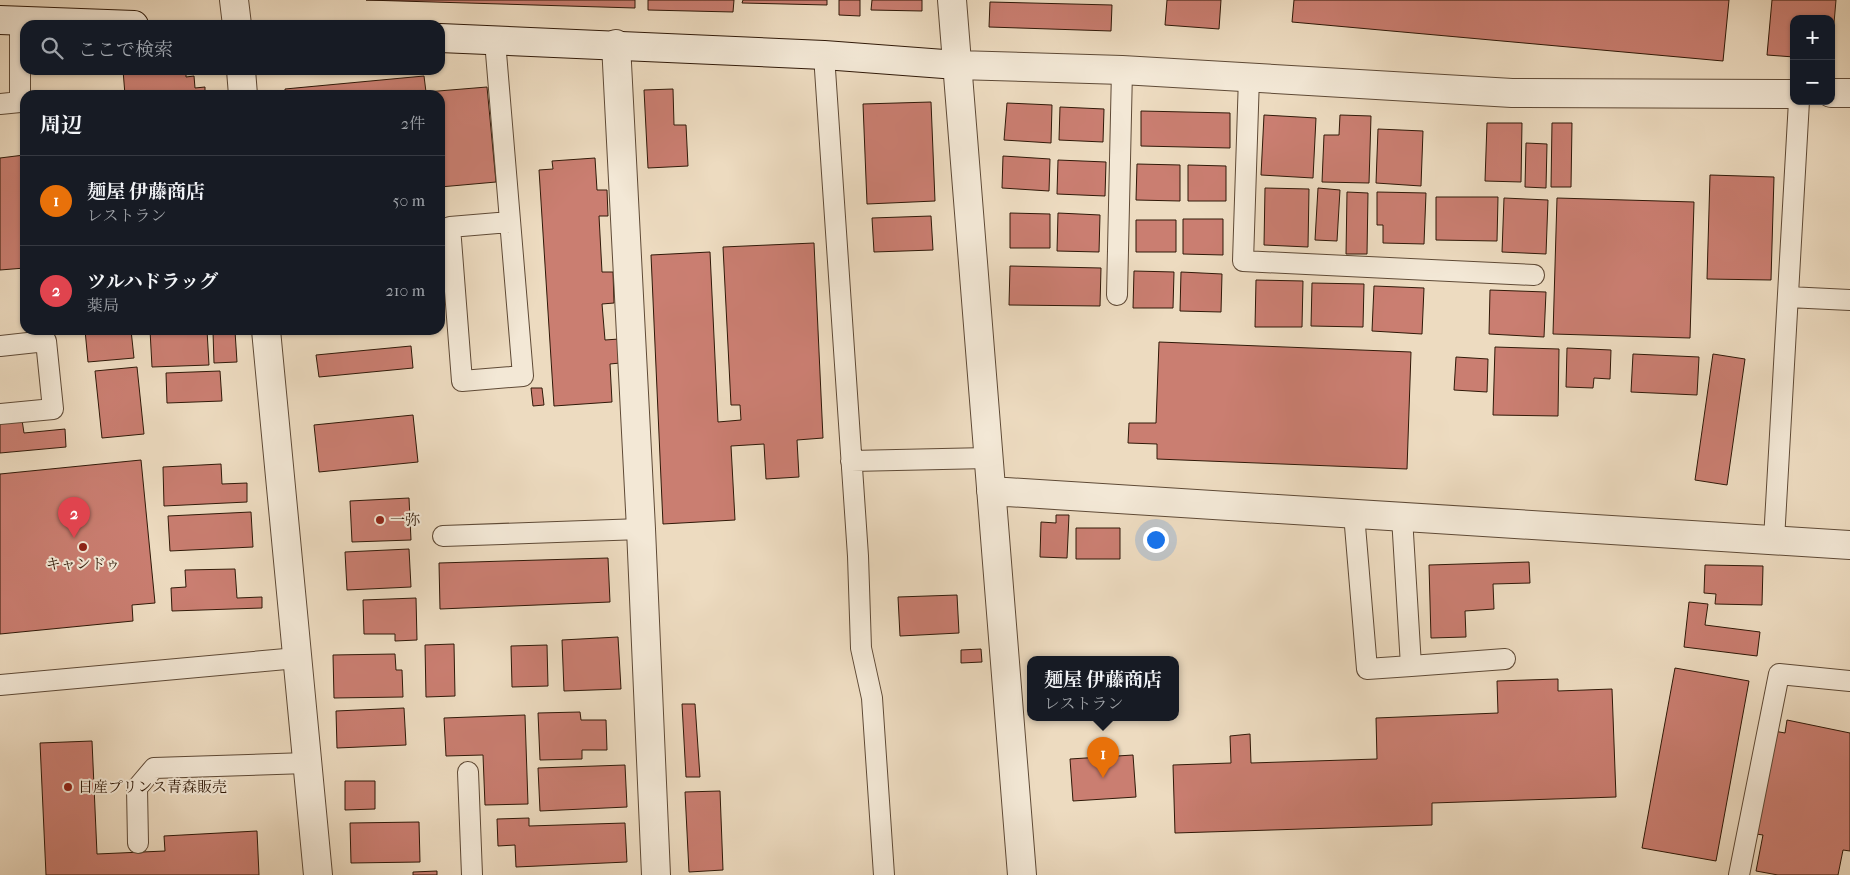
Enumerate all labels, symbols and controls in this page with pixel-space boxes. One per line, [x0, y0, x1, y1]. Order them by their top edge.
map controls [1790, 15, 1835, 105]
button: + [1790, 15, 1835, 60]
search box [20, 20, 445, 75]
icon: search [38, 34, 66, 62]
text: ここで検索 [78, 39, 173, 61]
button: − [1790, 60, 1835, 105]
text: 周辺 [40, 113, 82, 137]
text: 2件 [401, 114, 425, 133]
text: 麺屋 伊藤商店 [87, 181, 205, 203]
text: 1 [53, 191, 59, 210]
text: 50 m [393, 191, 425, 210]
text: レストラン [87, 206, 167, 225]
text: ツルハドラッグ [87, 271, 218, 293]
text: 2 [52, 281, 60, 300]
text: 210 m [386, 281, 425, 300]
text: 薬局 [87, 296, 119, 315]
pin: 2 [58, 497, 90, 538]
place label: 一弥 [390, 511, 420, 529]
marker: 一弥 [374, 514, 386, 526]
your location [1143, 527, 1169, 553]
marker: キャンドゥ [77, 541, 89, 553]
place label: キャンドゥ [46, 555, 120, 573]
popup [1027, 656, 1179, 721]
text: 麺屋 伊藤商店 [1044, 669, 1162, 691]
text: レストラン [1044, 694, 1123, 713]
pin: 1 [1087, 737, 1119, 778]
place label: 日産プリンス青森販売 [78, 778, 227, 796]
marker: 日産プリンス青森販売 [62, 781, 74, 793]

